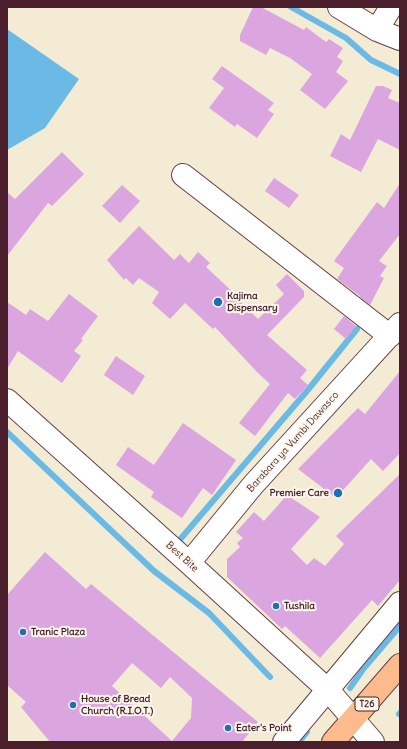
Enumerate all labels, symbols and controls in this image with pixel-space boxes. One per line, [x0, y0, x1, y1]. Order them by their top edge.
place label: Kajima Dispensary [227, 290, 278, 314]
marker: Kajima Dispensary [212, 296, 224, 308]
street label: Barabara ya Vumbi Dawasco [245, 389, 341, 495]
place label: Premier Care [270, 487, 329, 499]
marker: Premier Care [332, 487, 344, 499]
street label: Best Bite [163, 539, 201, 575]
place label: Tushila [284, 600, 315, 612]
marker: Tushila [271, 601, 281, 611]
place label: Tranic Plaza [31, 626, 85, 638]
marker: Tranic Plaza [18, 627, 28, 637]
place label: House of Bread Church (R.I.O.T.) [81, 693, 153, 716]
road number: T26 [355, 697, 379, 711]
marker: House of Bread Church (R.I.O.T.) [68, 700, 78, 710]
place label: Eater's Point [236, 722, 292, 734]
marker: Eater's Point [223, 723, 233, 733]

